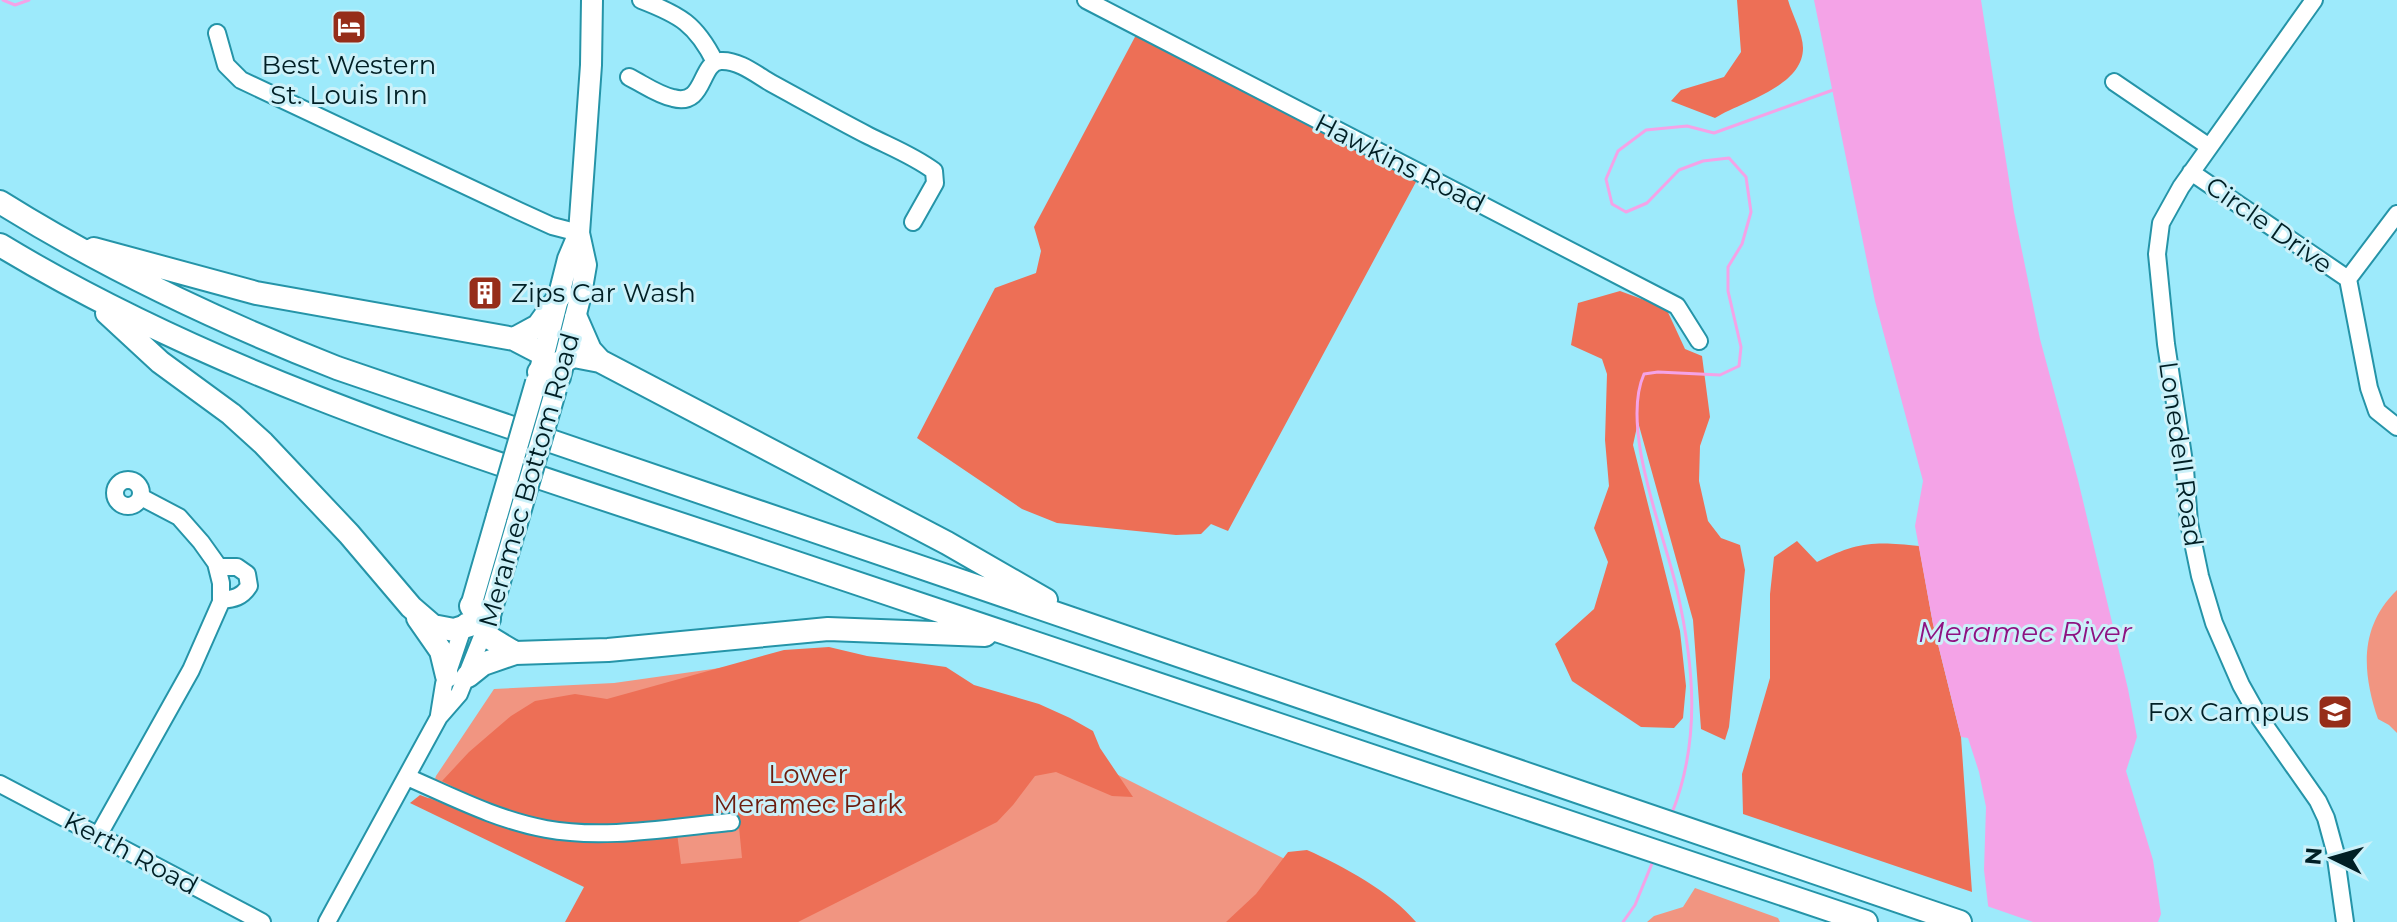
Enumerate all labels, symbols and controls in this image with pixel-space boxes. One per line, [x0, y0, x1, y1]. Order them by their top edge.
hotel icon: Best Western St. Louis Inn [330, 8, 368, 46]
place label: Best Western St. Louis Inn [262, 49, 436, 111]
street label: Hawkins Road [1310, 106, 1490, 220]
street label: Circle Drive [2199, 170, 2339, 280]
building icon: Zips Car Wash [466, 274, 504, 312]
place label: Zips Car Wash [511, 277, 696, 309]
street label: Meramec Bottom Road [472, 329, 586, 631]
street label: Lonedell Road [2152, 359, 2210, 549]
water label: Meramec River [1918, 615, 2133, 649]
school or university icon: Fox Campus [2316, 693, 2354, 731]
place label: Fox Campus [2148, 696, 2309, 728]
park label: Lower Meramec Park [713, 758, 903, 820]
street label: Kerth Road [58, 804, 204, 902]
north arrow [2293, 818, 2373, 898]
text: N [2299, 846, 2328, 866]

